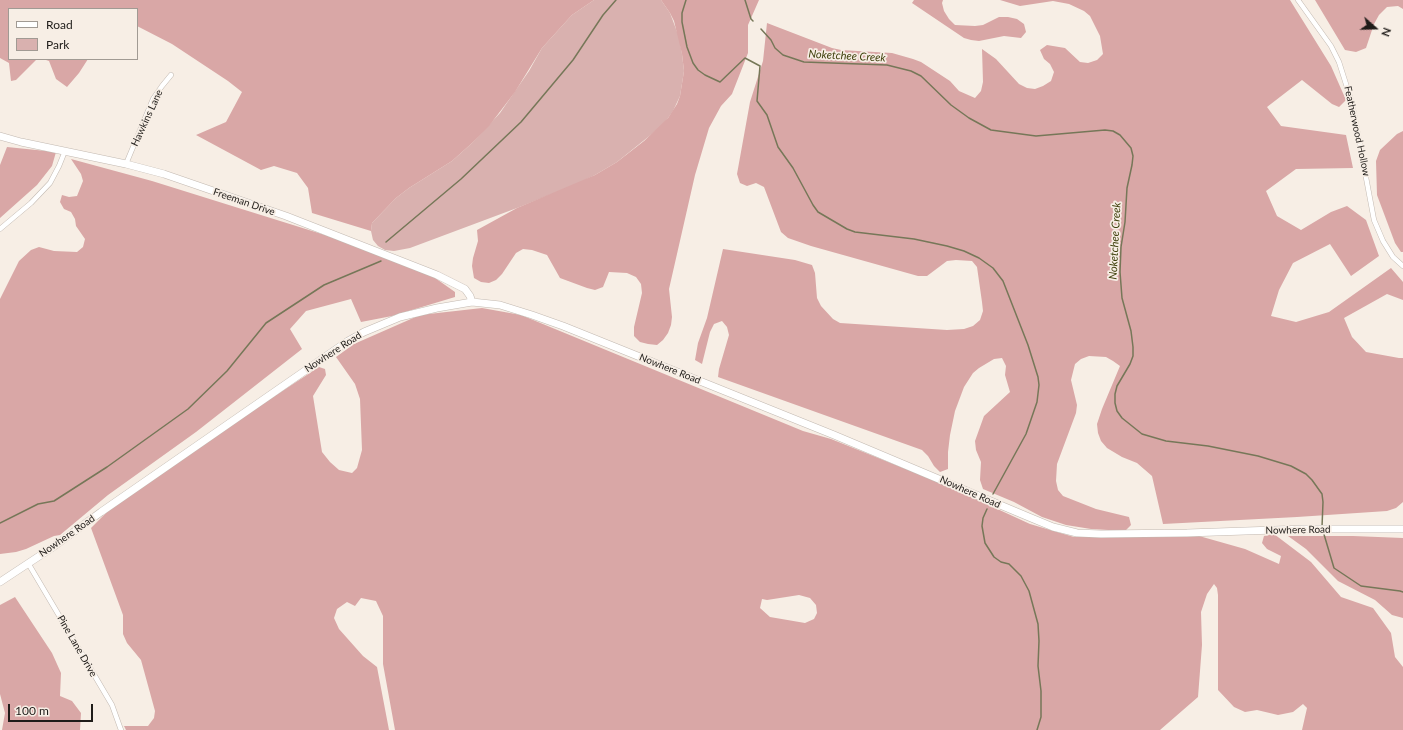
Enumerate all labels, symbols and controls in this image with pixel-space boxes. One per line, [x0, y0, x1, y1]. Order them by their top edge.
legend [8, 8, 138, 60]
north arrow [1355, 8, 1395, 48]
text: Road [46, 17, 73, 32]
text: N [1379, 26, 1394, 38]
text: Park [46, 37, 69, 52]
water label: Noketchee Creek [808, 47, 886, 65]
street label: Featherwood Hollow [1342, 85, 1372, 177]
street label: Hawkins Lane [129, 88, 165, 148]
street label: Freeman Drive [212, 186, 276, 218]
water label: Noketchee Creek [1106, 202, 1124, 280]
street label: Nowhere Road [302, 329, 364, 375]
street label: Nowhere Road [638, 351, 702, 387]
street label: Nowhere Road [938, 473, 1002, 511]
street label: Nowhere Road [37, 512, 97, 560]
street label: Nowhere Road [1265, 523, 1331, 537]
street label: Pine Lane Drive [55, 613, 99, 679]
scale bar [10, 696, 95, 722]
text: 100 m [15, 703, 49, 718]

